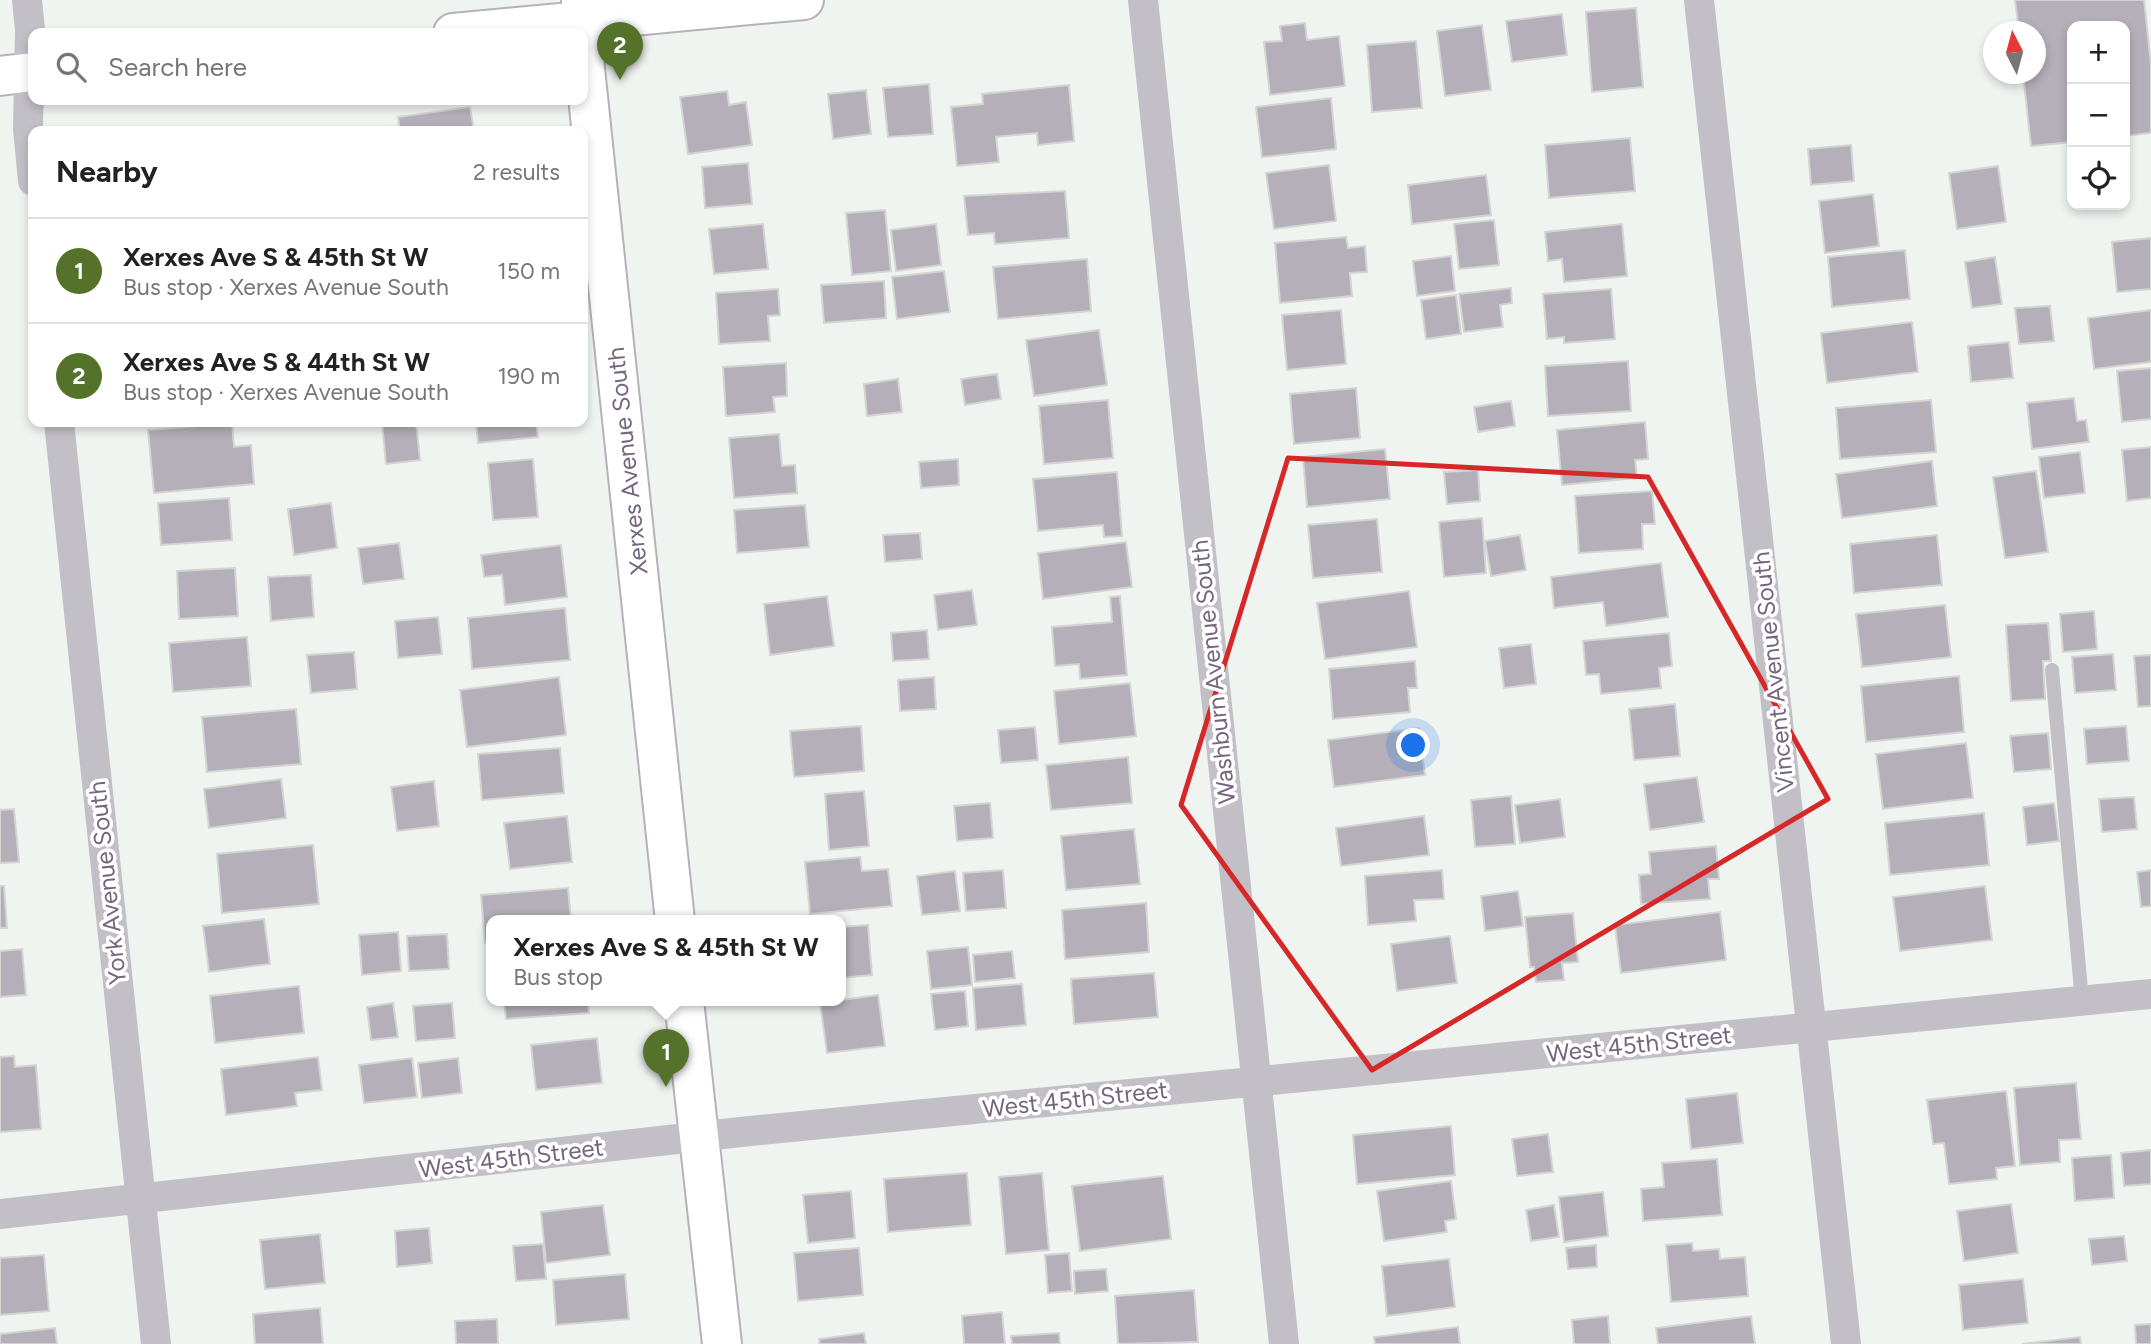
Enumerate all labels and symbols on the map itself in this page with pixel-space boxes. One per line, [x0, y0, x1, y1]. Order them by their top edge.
north arrow [1983, 21, 2046, 84]
pin: 2 [597, 22, 643, 80]
street label: Xerxes Avenue South [601, 346, 653, 576]
street label: Washburn Avenue South [1185, 539, 1241, 805]
street label: Vincent Avenue South [1746, 550, 1800, 794]
your location [1396, 728, 1430, 762]
street label: York Avenue South [82, 780, 132, 986]
street label: West 45th Street [1545, 1020, 1733, 1068]
pin: 1 [643, 1029, 689, 1087]
street label: West 45th Street [981, 1075, 1169, 1123]
street label: West 45th Street [417, 1132, 605, 1184]

